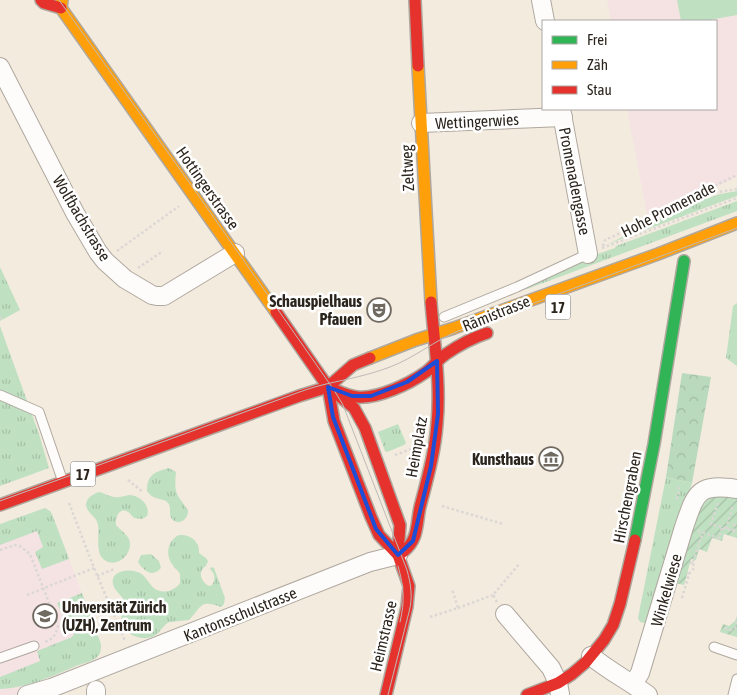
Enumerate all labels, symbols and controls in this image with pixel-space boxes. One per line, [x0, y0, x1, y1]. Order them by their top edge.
legend [542, 20, 717, 110]
text: Frei [587, 31, 607, 48]
text: Zäh [587, 56, 608, 73]
text: Stau [587, 81, 612, 98]
street label: Wettingerwies [435, 110, 520, 133]
street label: Promenadengasse [555, 126, 594, 237]
street label: Hottingerstrasse [172, 143, 243, 233]
street label: Zeltweg [397, 144, 418, 192]
street label: Wolfbachstrasse [49, 172, 115, 264]
street label: Hohe Promenade [618, 178, 718, 240]
street label: Rämistrasse [460, 291, 532, 335]
place label: Schauspielhaus Pfauen [269, 292, 362, 328]
road number: 17 [546, 294, 570, 320]
theatre icon: Schauspielhaus Pfauen [366, 297, 392, 323]
street label: Heimplatz [402, 415, 431, 479]
museum icon: Kunsthaus [538, 446, 564, 472]
street label: Hirschengraben [609, 449, 646, 545]
place label: Kunsthaus [472, 450, 534, 468]
road number: 17 [70, 462, 96, 486]
street label: Winkelwiese [647, 552, 685, 628]
street label: Kantonsschulstrasse [181, 583, 299, 645]
place label: Universität Zürich (UZH), Zentrum [62, 598, 167, 634]
street label: Heimstrasse [366, 599, 400, 673]
school or university icon: Universität Zürich (UZH), Zentrum [32, 603, 58, 629]

